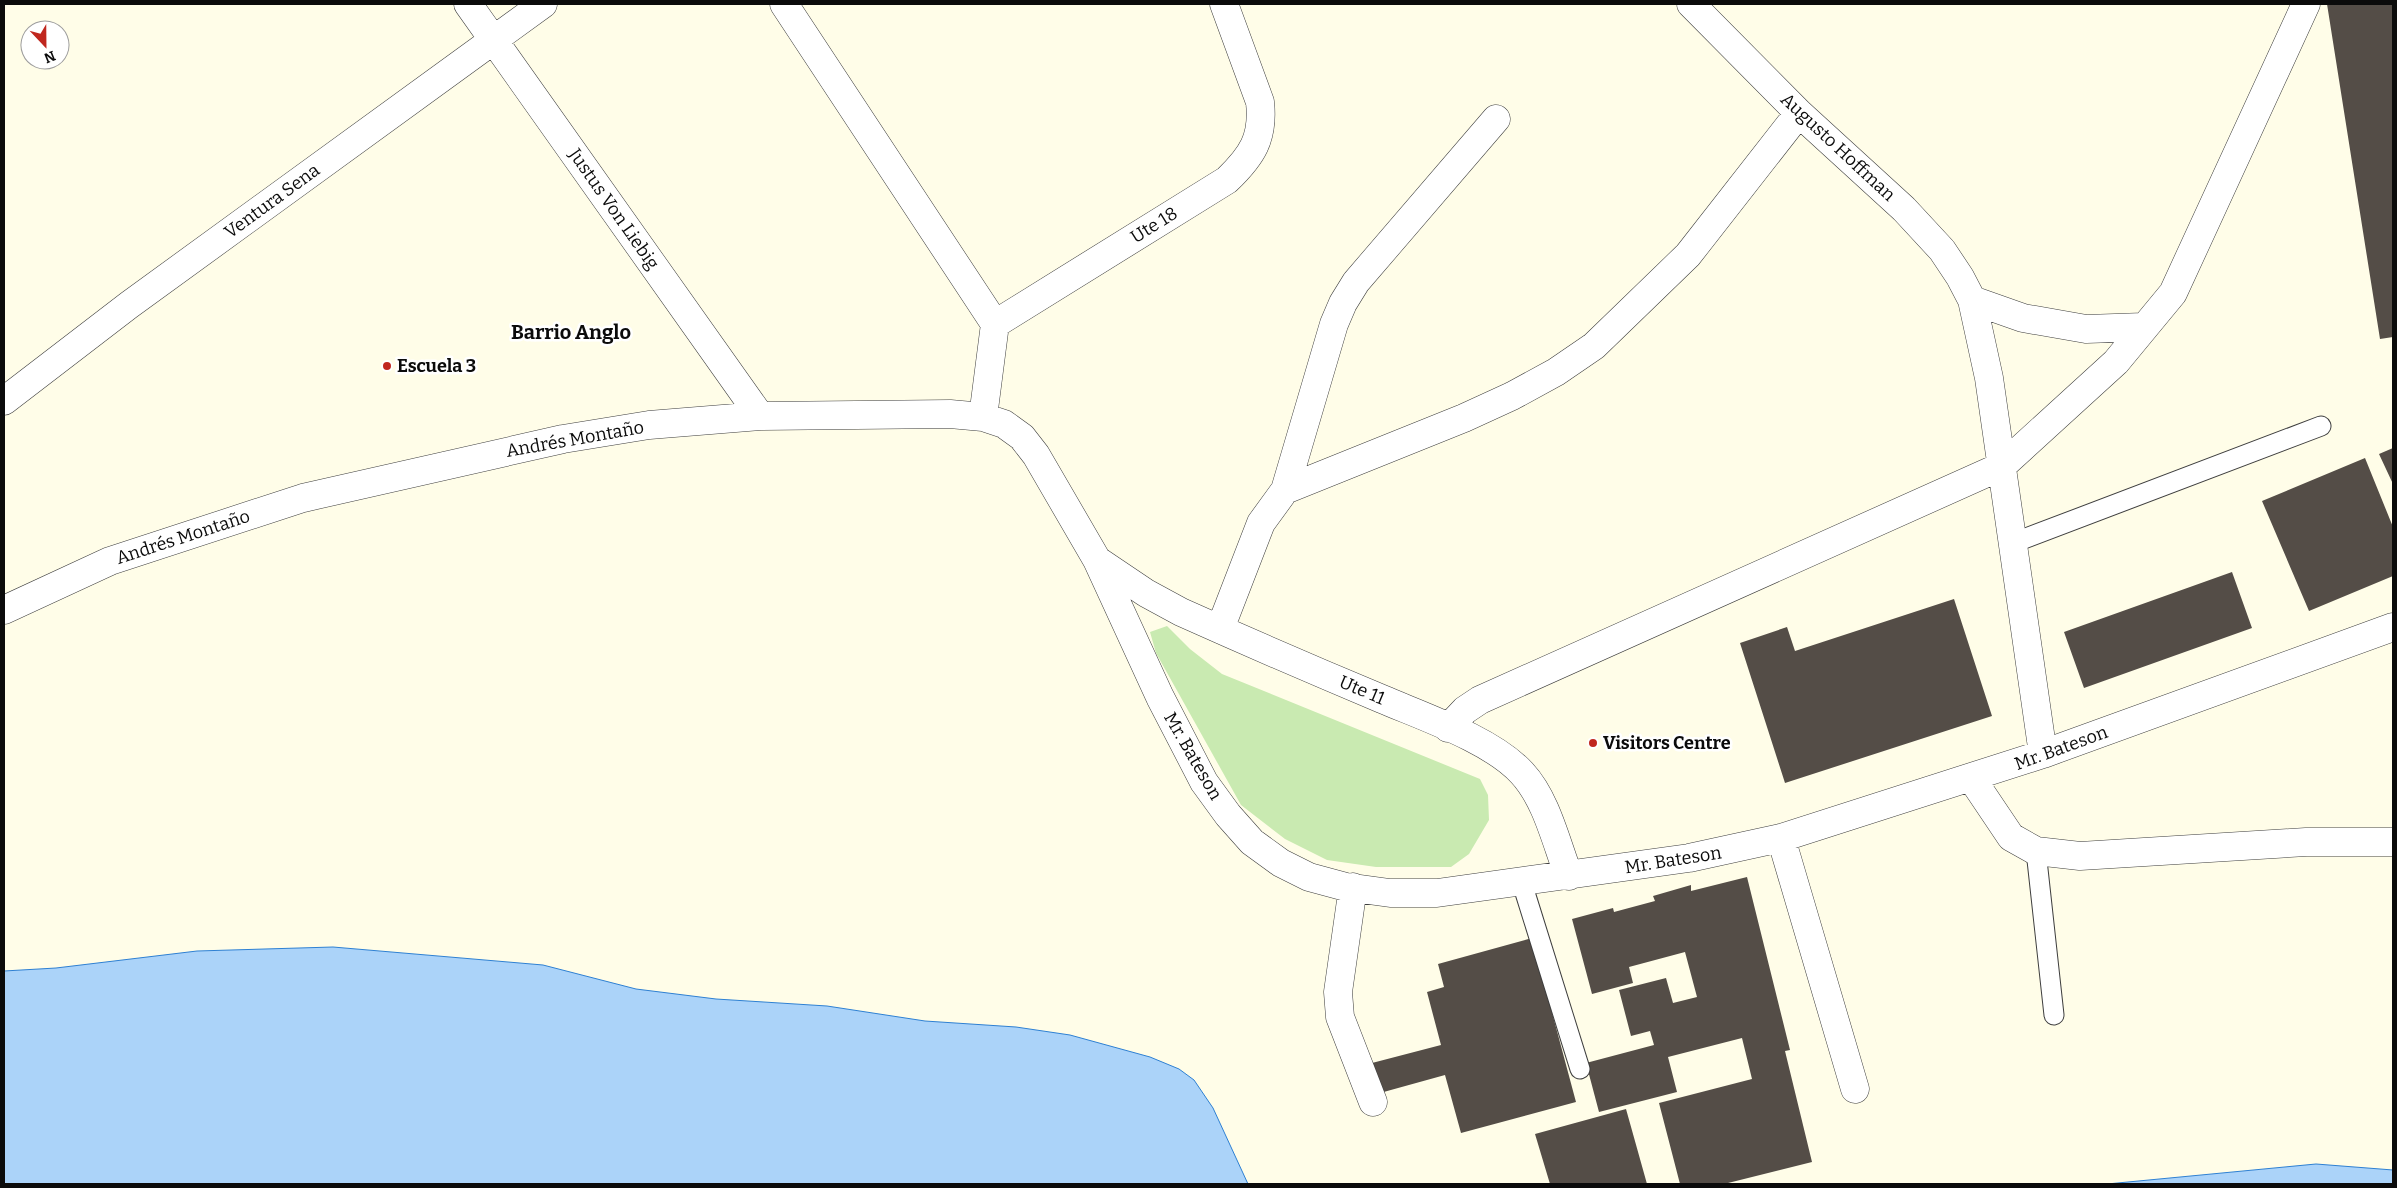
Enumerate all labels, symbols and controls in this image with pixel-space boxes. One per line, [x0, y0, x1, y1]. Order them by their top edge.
north arrow [20, 20, 70, 70]
text: N [41, 47, 58, 67]
street label: Augusto Hoffman [1776, 88, 1900, 206]
street label: Justus Von Liebig [564, 143, 664, 274]
street label: Ventura Sena [220, 159, 324, 243]
street label: Ute 18 [1126, 202, 1182, 248]
district label: Barrio Anglo [511, 320, 631, 344]
place label: Escuela 3 [397, 355, 476, 377]
marker: Escuela 3 [381, 360, 393, 372]
street label: Andrés Montaño [504, 416, 646, 462]
street label: Andrés Montaño [113, 505, 253, 569]
street label: Ute 11 [1336, 671, 1389, 710]
street label: Mr. Bateson [1159, 708, 1227, 804]
street label: Mr. Bateson [2011, 721, 2111, 775]
place label: Visitors Centre [1603, 732, 1731, 754]
marker: Visitors Centre [1587, 737, 1599, 749]
street label: Mr. Bateson [1623, 841, 1724, 879]

